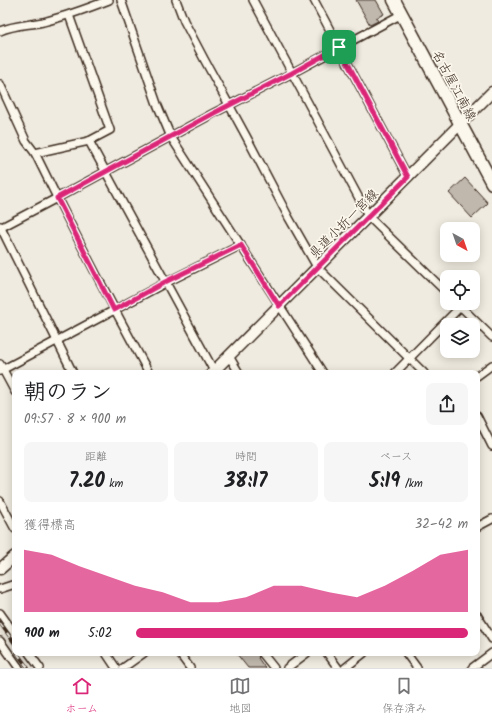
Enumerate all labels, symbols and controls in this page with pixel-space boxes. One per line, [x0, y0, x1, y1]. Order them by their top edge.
pin [322, 30, 356, 64]
icon: arrive [328, 36, 350, 58]
street label: 名古屋江南線 [426, 46, 482, 126]
street label: 県道小折一宮線 [304, 184, 384, 264]
north arrow [440, 222, 480, 262]
map controls [440, 222, 480, 358]
button: locate [440, 270, 480, 310]
button: layers [440, 318, 480, 358]
text: 朝のラン [24, 376, 112, 411]
button: share [426, 383, 468, 425]
text: 09:57 · 8 × 900 m [24, 409, 126, 430]
text: 距離 [85, 448, 107, 466]
text: 時間 [235, 448, 257, 466]
text: ペース [380, 448, 412, 466]
text: 7.20 [69, 466, 105, 498]
text: 38:17 [224, 466, 268, 498]
text: 5:19 [369, 466, 400, 498]
text: km [105, 475, 123, 493]
text: /km [400, 475, 423, 493]
text: 32–42 m [415, 514, 468, 535]
text: 獲得標高 [24, 515, 76, 536]
text: 900 m [24, 623, 60, 644]
text: 5:02 [88, 623, 112, 644]
tab: ホーム [66, 675, 98, 718]
tab: 地図 [229, 675, 251, 718]
tab: 保存済み [382, 675, 426, 718]

